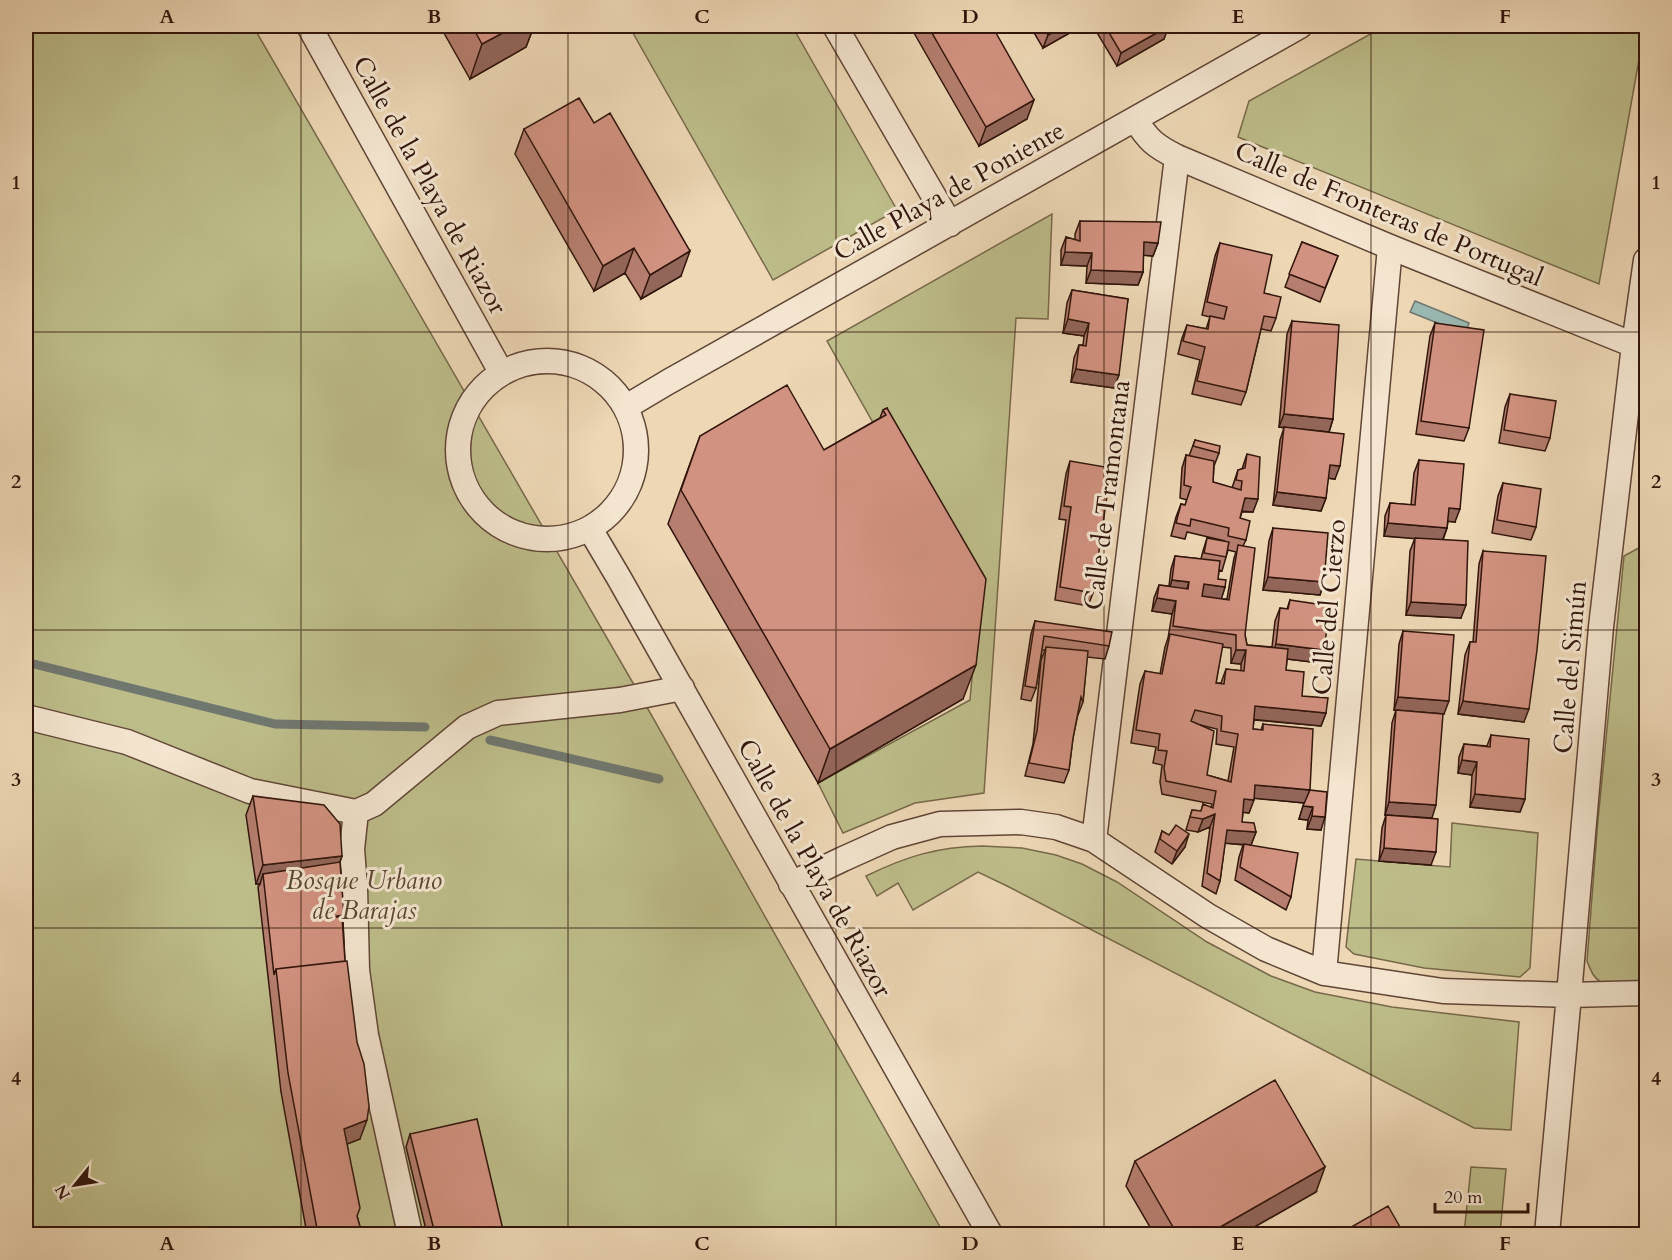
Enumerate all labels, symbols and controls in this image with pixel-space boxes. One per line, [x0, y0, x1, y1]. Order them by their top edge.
text: A [159, 3, 175, 30]
text: B [427, 3, 441, 30]
text: C [694, 3, 710, 30]
text: D [961, 3, 979, 30]
text: E [1232, 3, 1244, 30]
text: F [1499, 3, 1511, 30]
street label: Calle de la Playa de Riazor [344, 50, 516, 321]
street label: Calle Playa de Poniente [827, 113, 1071, 269]
street label: Calle de Fronteras de Portugal [1229, 133, 1549, 295]
text: 1 [11, 169, 21, 196]
text: 1 [1651, 169, 1661, 196]
street label: Calle de Tramontana [1076, 378, 1138, 612]
text: 2 [11, 468, 21, 495]
text: 2 [1651, 468, 1661, 495]
street label: Calle del Cierzo [1304, 518, 1354, 696]
street label: Calle del Simún [1545, 579, 1595, 755]
street label: Calle de la Playa de Riazor [729, 733, 901, 1004]
text: 3 [11, 766, 21, 793]
text: 3 [1651, 766, 1661, 793]
park label: Bosque Urbano de Barajas [286, 863, 442, 928]
text: 4 [11, 1065, 21, 1092]
text: 4 [1651, 1065, 1661, 1092]
north arrow [45, 1155, 105, 1215]
scale bar [1435, 1176, 1528, 1214]
text: N [50, 1180, 76, 1204]
text: 20 m [1444, 1185, 1483, 1210]
text: A [159, 1230, 175, 1257]
text: B [427, 1230, 441, 1257]
text: C [694, 1230, 710, 1257]
text: D [961, 1230, 979, 1257]
text: E [1232, 1230, 1244, 1257]
text: F [1499, 1230, 1511, 1257]

